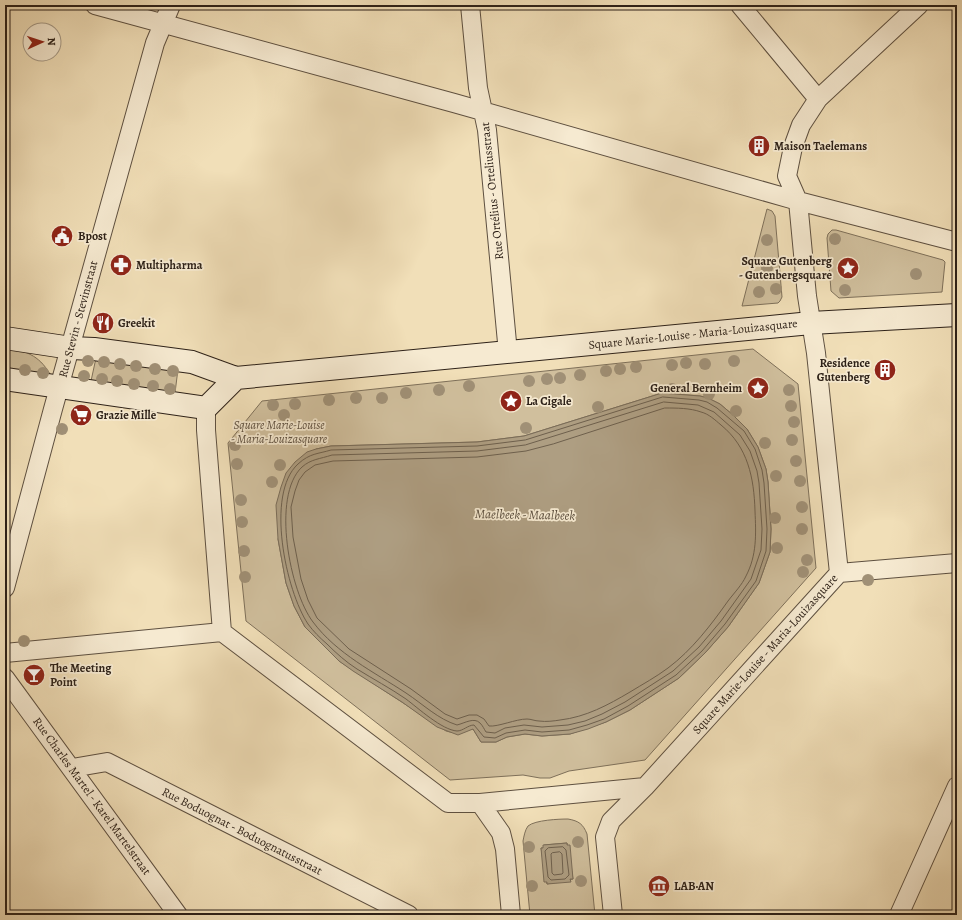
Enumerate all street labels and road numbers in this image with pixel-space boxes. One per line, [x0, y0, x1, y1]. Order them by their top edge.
street label: Rue Ortélius - Orteliusstraat [477, 121, 507, 261]
street label: Rue Stevin - Stevinstraat [55, 259, 101, 379]
street label: Square Marie-Louise - Maria-Louizasquare [588, 315, 798, 353]
street label: Square Marie-Louise - Maria-Louizasquare [689, 571, 841, 737]
street label: Rue Charles Martel - Karel Martelstraat [29, 714, 155, 878]
street label: Rue Boduognat - Boduognatusstraat [159, 783, 325, 879]

